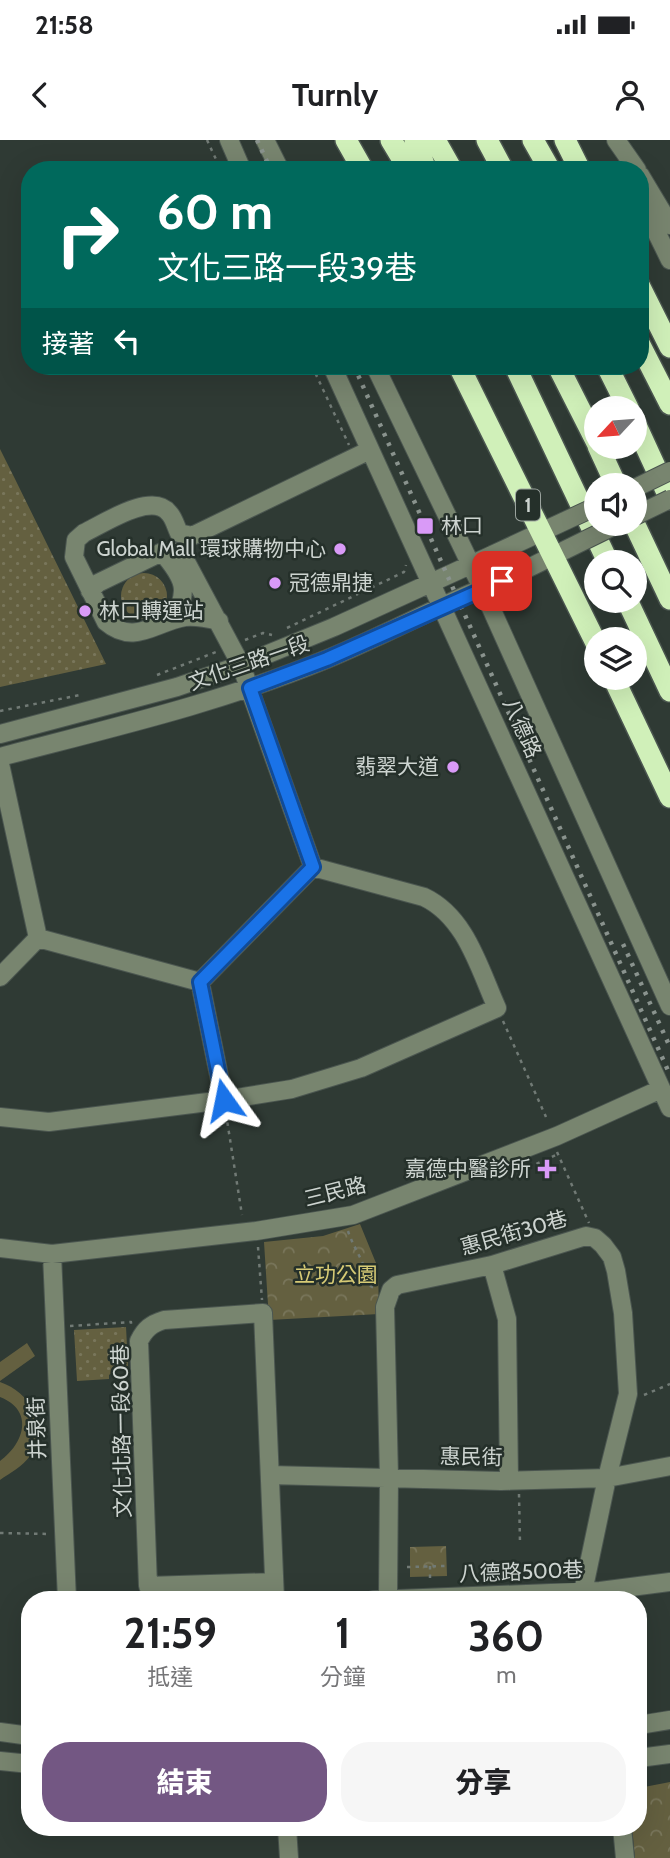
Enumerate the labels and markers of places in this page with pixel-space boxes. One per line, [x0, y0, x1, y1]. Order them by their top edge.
place label: 林口 [441, 513, 483, 538]
marker: 林口 [415, 516, 435, 536]
place label: Global Mall 環球購物中心 [97, 536, 326, 561]
marker: Global Mall 環球購物中心 [332, 541, 348, 557]
pin [472, 551, 532, 611]
place label: 冠德鼎捷 [289, 570, 373, 595]
marker: 冠德鼎捷 [267, 575, 283, 591]
place label: 林口轉運站 [99, 598, 204, 623]
marker: 林口轉運站 [77, 603, 93, 619]
place label: 翡翠大道 [355, 754, 439, 779]
marker: 翡翠大道 [445, 759, 461, 775]
place label: 嘉德中醫診所 [405, 1156, 531, 1181]
marker: 嘉德中醫診所 [537, 1159, 557, 1179]

